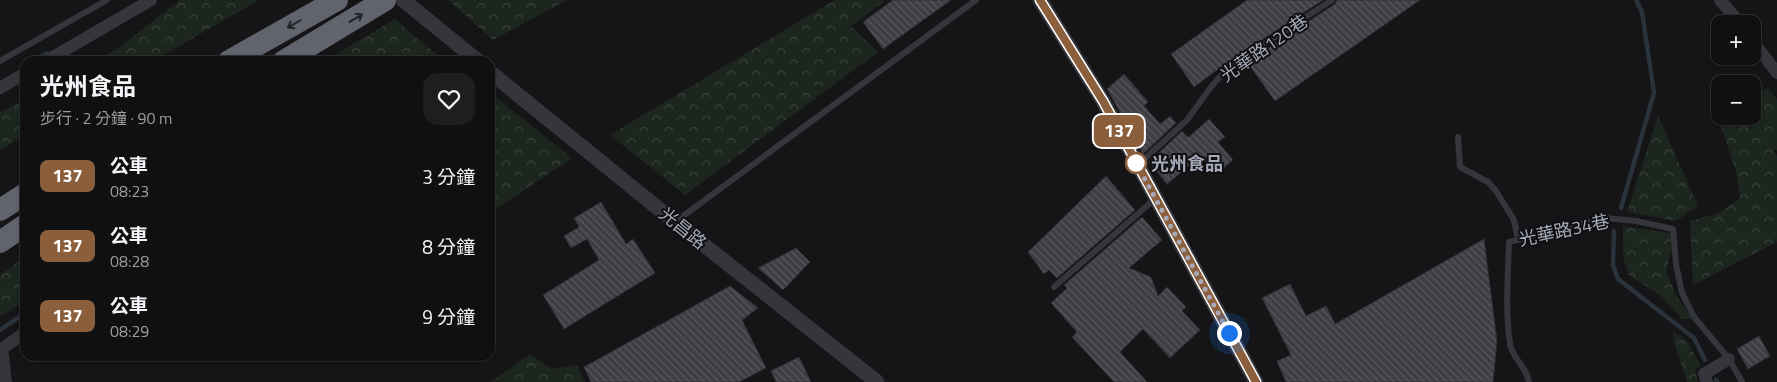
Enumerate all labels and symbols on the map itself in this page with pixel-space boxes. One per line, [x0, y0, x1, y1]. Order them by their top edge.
street label: 光華路120巷 [1214, 8, 1314, 88]
one-way arrow [348, 12, 362, 22]
one-way arrow [287, 19, 302, 29]
line badge: 137 [1090, 115, 1148, 147]
place label: 光州食品 [1151, 150, 1223, 177]
marker: 光州食品 [1125, 152, 1147, 174]
street label: 光昌路 [654, 201, 712, 255]
street label: 光華路34巷 [1516, 207, 1612, 253]
your location [1217, 321, 1242, 346]

